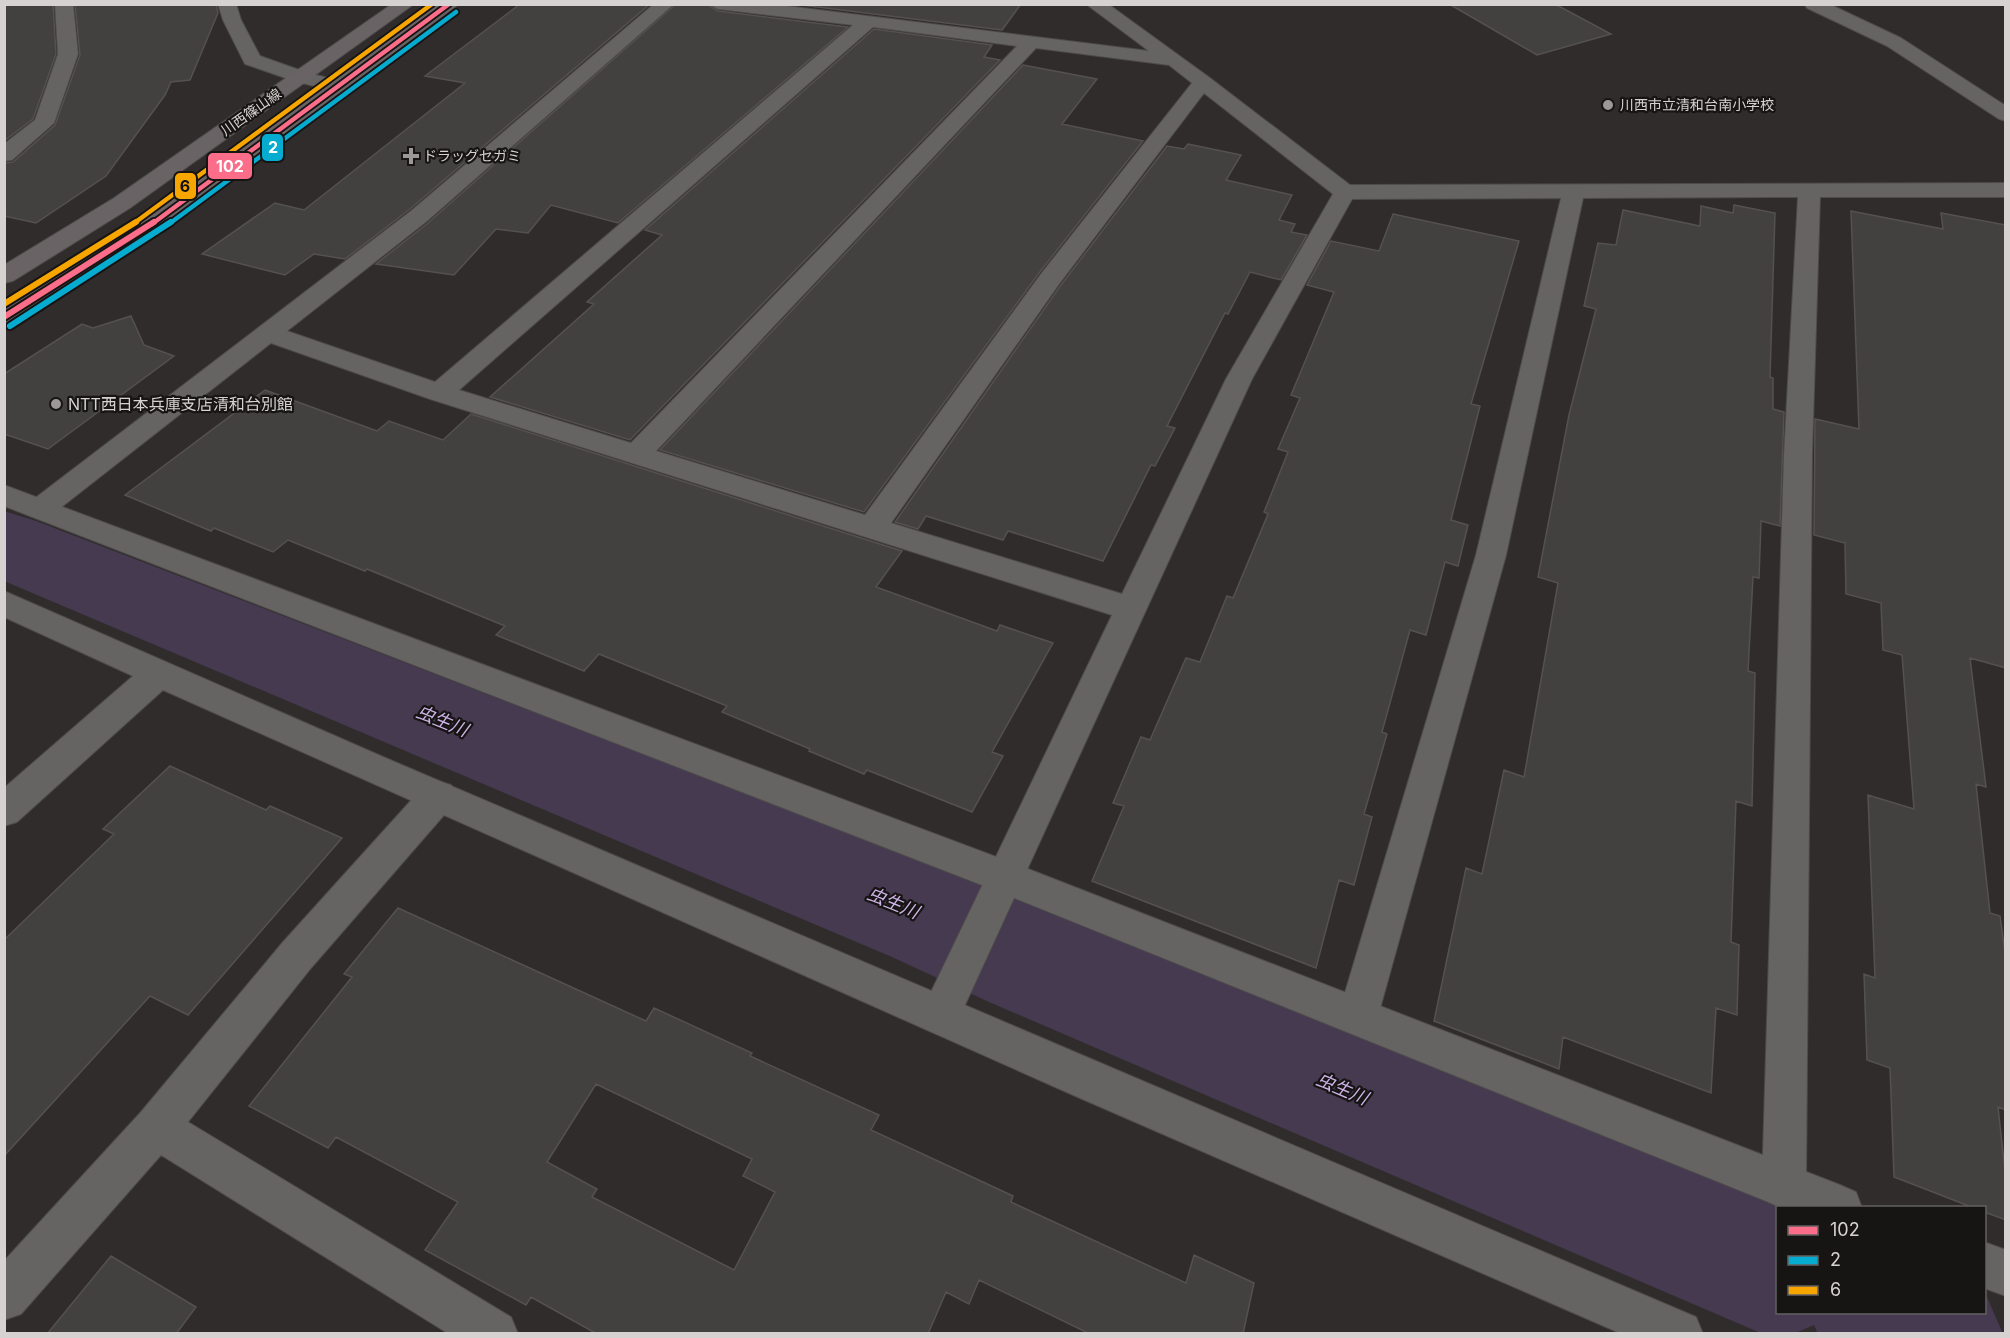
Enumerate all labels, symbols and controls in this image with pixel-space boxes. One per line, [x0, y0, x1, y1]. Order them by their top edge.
street label: 川西篠山線 [217, 85, 284, 139]
place label: 川西市立清和台南小学校 [1620, 96, 1774, 113]
marker: 川西市立清和台南小学校 [1601, 98, 1615, 112]
line badge: 2 [261, 133, 284, 162]
text: 2 [268, 137, 278, 157]
place label: ドラッグセガミ [423, 147, 521, 164]
marker: ドラッグセガミ [404, 149, 418, 163]
line badge: 102 [207, 152, 253, 180]
text: 102 [216, 156, 244, 176]
line badge: 6 [174, 172, 197, 200]
text: 6 [180, 176, 190, 196]
place label: NTT西日本兵庫支店清和台別館 [68, 394, 293, 414]
marker: NTT西日本兵庫支店清和台別館 [49, 397, 63, 411]
water label: 虫生川 [413, 701, 473, 741]
water label: 虫生川 [864, 883, 924, 923]
water label: 虫生川 [1313, 1068, 1373, 1110]
legend [1776, 1206, 1986, 1314]
text: 102 [1830, 1219, 1860, 1240]
text: 2 [1830, 1249, 1841, 1270]
text: 6 [1830, 1279, 1841, 1300]

